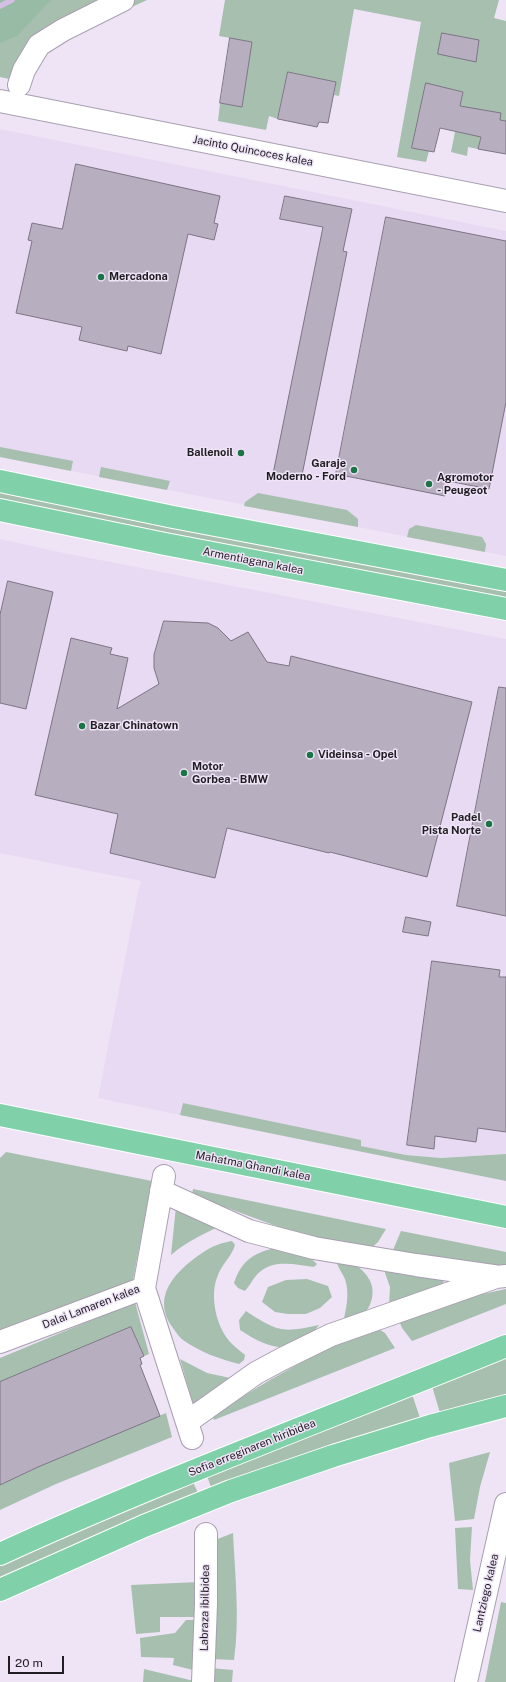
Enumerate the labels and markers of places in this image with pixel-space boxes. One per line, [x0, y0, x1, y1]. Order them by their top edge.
place label: Mercadona [109, 270, 168, 284]
marker: Mercadona [96, 272, 106, 282]
place label: Ballenoil [187, 446, 233, 460]
marker: Ballenoil [236, 448, 246, 458]
place label: Garaje Moderno - Ford [266, 457, 346, 483]
marker: Garaje Moderno - Ford [349, 465, 359, 475]
place label: Agromotor - Peugeot [437, 471, 494, 497]
marker: Agromotor - Peugeot [424, 479, 434, 489]
place label: Bazar Chinatown [90, 719, 178, 733]
marker: Bazar Chinatown [77, 721, 87, 731]
place label: Videinsa - Opel [318, 748, 397, 762]
marker: Videinsa - Opel [305, 750, 315, 760]
place label: Motor Gorbea - BMW [192, 760, 268, 786]
marker: Motor Gorbea - BMW [179, 768, 189, 778]
place label: Padel Pista Norte [422, 811, 481, 837]
marker: Padel Pista Norte [484, 819, 494, 829]

